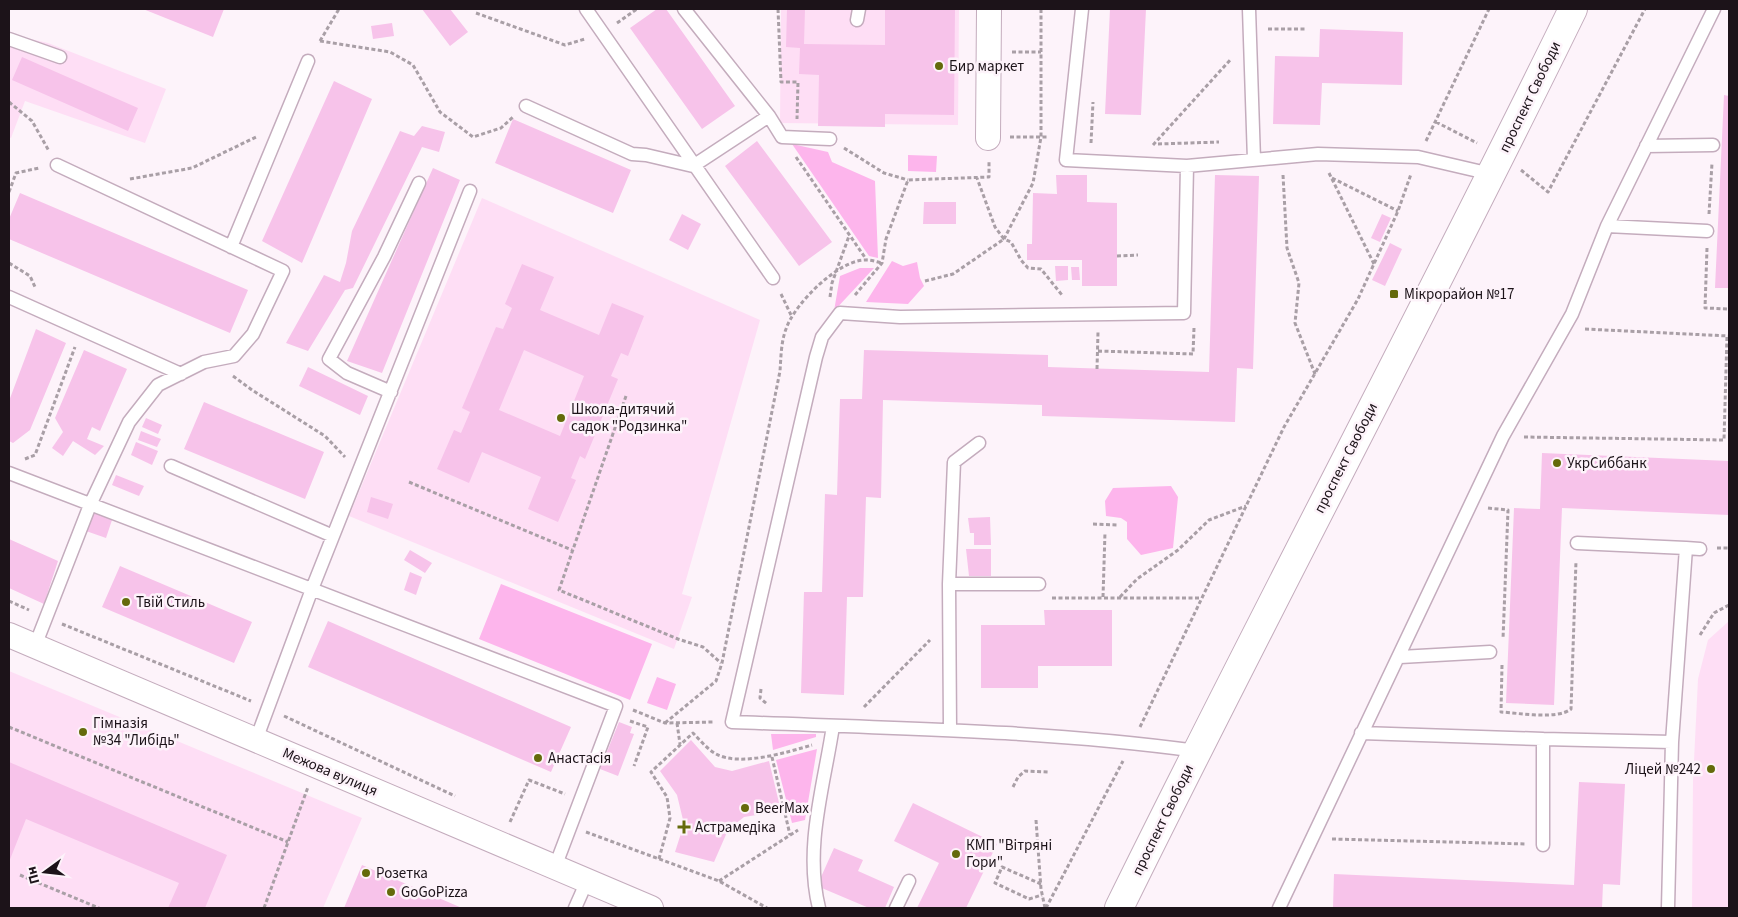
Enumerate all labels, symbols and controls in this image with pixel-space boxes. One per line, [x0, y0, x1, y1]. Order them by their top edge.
street label: проспект Свободи [1494, 38, 1566, 156]
place label: Бир маркет [949, 56, 1024, 77]
marker: Бир маркет [933, 60, 945, 72]
place label: Мікрорайон №17 [1404, 284, 1515, 305]
marker: Мікрорайон №17 [1388, 288, 1400, 300]
place label: Школа-дитячий садок "Родзинка" [571, 399, 687, 437]
street label: проспект Свободи [1309, 399, 1383, 517]
marker: Школа-дитячий садок "Родзинка" [555, 412, 567, 424]
place label: УкрСиббанк [1567, 453, 1647, 474]
marker: УкрСиббанк [1551, 457, 1563, 469]
place label: Твій Стиль [136, 592, 205, 613]
marker: Твій Стиль [120, 596, 132, 608]
place label: Гімназія №34 "Либідь" [93, 713, 180, 751]
marker: Гімназія №34 "Либідь" [77, 726, 89, 738]
street label: Межова вулиця [279, 742, 381, 802]
place label: Анастасія [548, 748, 611, 769]
marker: Анастасія [532, 752, 544, 764]
place label: Ліцей №242 [1625, 759, 1701, 780]
street label: проспект Свободи [1127, 761, 1199, 879]
marker: Ліцей №242 [1705, 763, 1717, 775]
place label: BeerMax [755, 798, 809, 819]
marker: BeerMax [739, 802, 751, 814]
place label: Астрамедіка [695, 817, 776, 838]
marker: Астрамедіка [677, 820, 691, 834]
place label: КМП "Вітряні Гори" [966, 835, 1052, 873]
north arrow [20, 847, 70, 897]
marker: КМП "Вітряні Гори" [950, 848, 962, 860]
place label: Розетка [376, 863, 428, 884]
text: Пн [21, 864, 45, 886]
marker: Розетка [360, 867, 372, 879]
place label: GoGoPizza [401, 882, 468, 903]
marker: GoGoPizza [385, 886, 397, 898]

